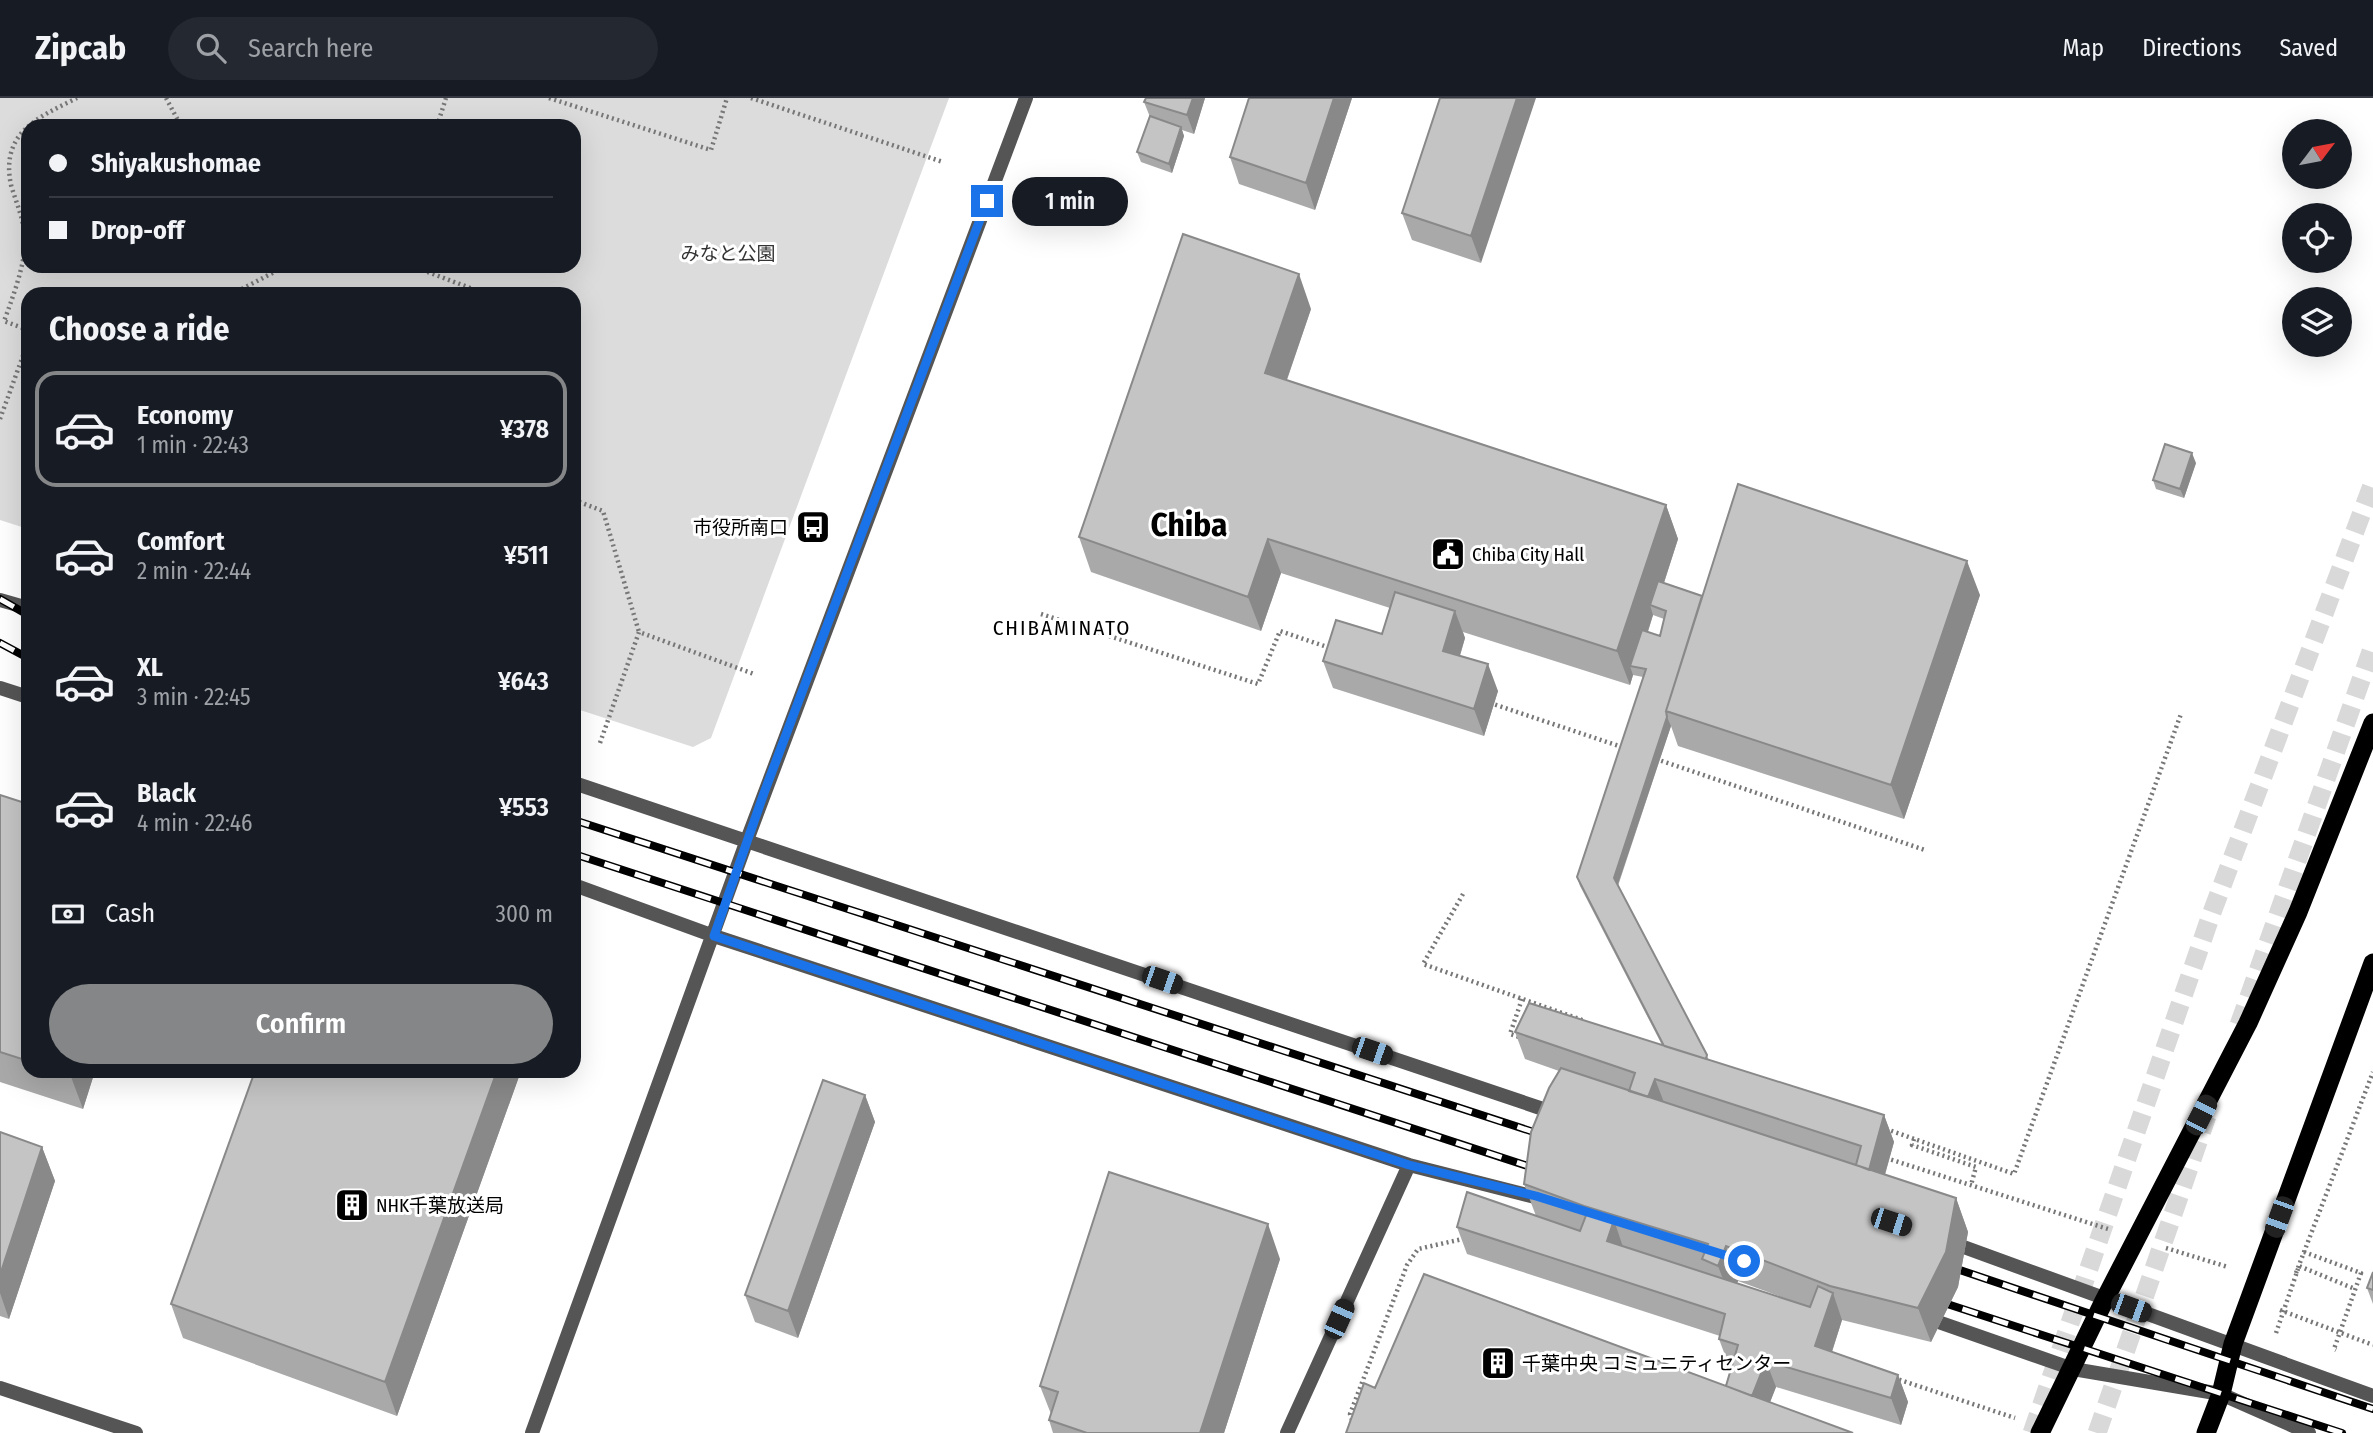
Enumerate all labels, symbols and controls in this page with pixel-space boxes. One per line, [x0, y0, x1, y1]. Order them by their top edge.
search box [168, 17, 658, 80]
text: Zipcab [35, 28, 126, 68]
icon: search [192, 29, 230, 67]
text: Search here [248, 33, 373, 64]
text: Map [2063, 34, 2104, 62]
text: Directions [2142, 34, 2241, 62]
text: Saved [2279, 34, 2338, 62]
north arrow [2282, 119, 2352, 189]
map controls [2282, 119, 2352, 357]
text: Shiyakushomae [91, 148, 261, 179]
callout: 1 min [1012, 176, 1127, 226]
route end [971, 185, 1003, 217]
text: 1 min [1045, 187, 1095, 215]
button: locate [2282, 203, 2352, 273]
text: Drop-off [91, 215, 184, 246]
park label: みなと公園 [680, 242, 776, 265]
button: layers [2282, 287, 2352, 357]
text: Choose a ride [49, 310, 230, 348]
icon: car [53, 398, 116, 461]
text: Economy [137, 400, 233, 431]
text: ¥378 [500, 414, 549, 445]
text: 1 min · 22:43 [137, 431, 249, 459]
district label: Chiba [1151, 505, 1227, 545]
bus stop icon: 市役所南口 [794, 508, 832, 546]
place label: 市役所南口 [693, 516, 788, 539]
icon: car [53, 524, 116, 587]
text: Comfort [137, 526, 225, 557]
public building icon: Chiba City Hall [1429, 535, 1467, 573]
text: ¥511 [504, 540, 549, 571]
place label: Chiba City Hall [1472, 543, 1584, 566]
text: 2 min · 22:44 [137, 557, 251, 585]
district label: CHIBAMINATO [993, 615, 1131, 641]
icon: car [53, 650, 116, 713]
text: XL [137, 652, 163, 683]
text: ¥643 [498, 666, 549, 697]
text: 3 min · 22:45 [137, 683, 251, 711]
icon: car [53, 776, 116, 839]
text: Black [137, 778, 196, 809]
text: ¥553 [499, 792, 549, 823]
text: 4 min · 22:46 [137, 809, 252, 837]
icon: cash [49, 895, 87, 933]
text: Cash [105, 898, 155, 929]
text: 300 m [496, 900, 553, 928]
car [1139, 963, 1186, 997]
button: Confirm [49, 984, 553, 1064]
car [1349, 1034, 1396, 1068]
car [2183, 1092, 2220, 1138]
building icon: NHK千葉放送局 [333, 1186, 371, 1224]
place label: NHK千葉放送局 [376, 1194, 504, 1217]
car [2262, 1194, 2297, 1240]
car [1868, 1206, 1915, 1238]
route start [1728, 1245, 1760, 1277]
car [2108, 1291, 2155, 1325]
car [1321, 1296, 1358, 1342]
building icon: 千葉中央 コミュニティセンター [1479, 1344, 1517, 1382]
place label: 千葉中央 コミュニティセンター [1522, 1352, 1791, 1375]

